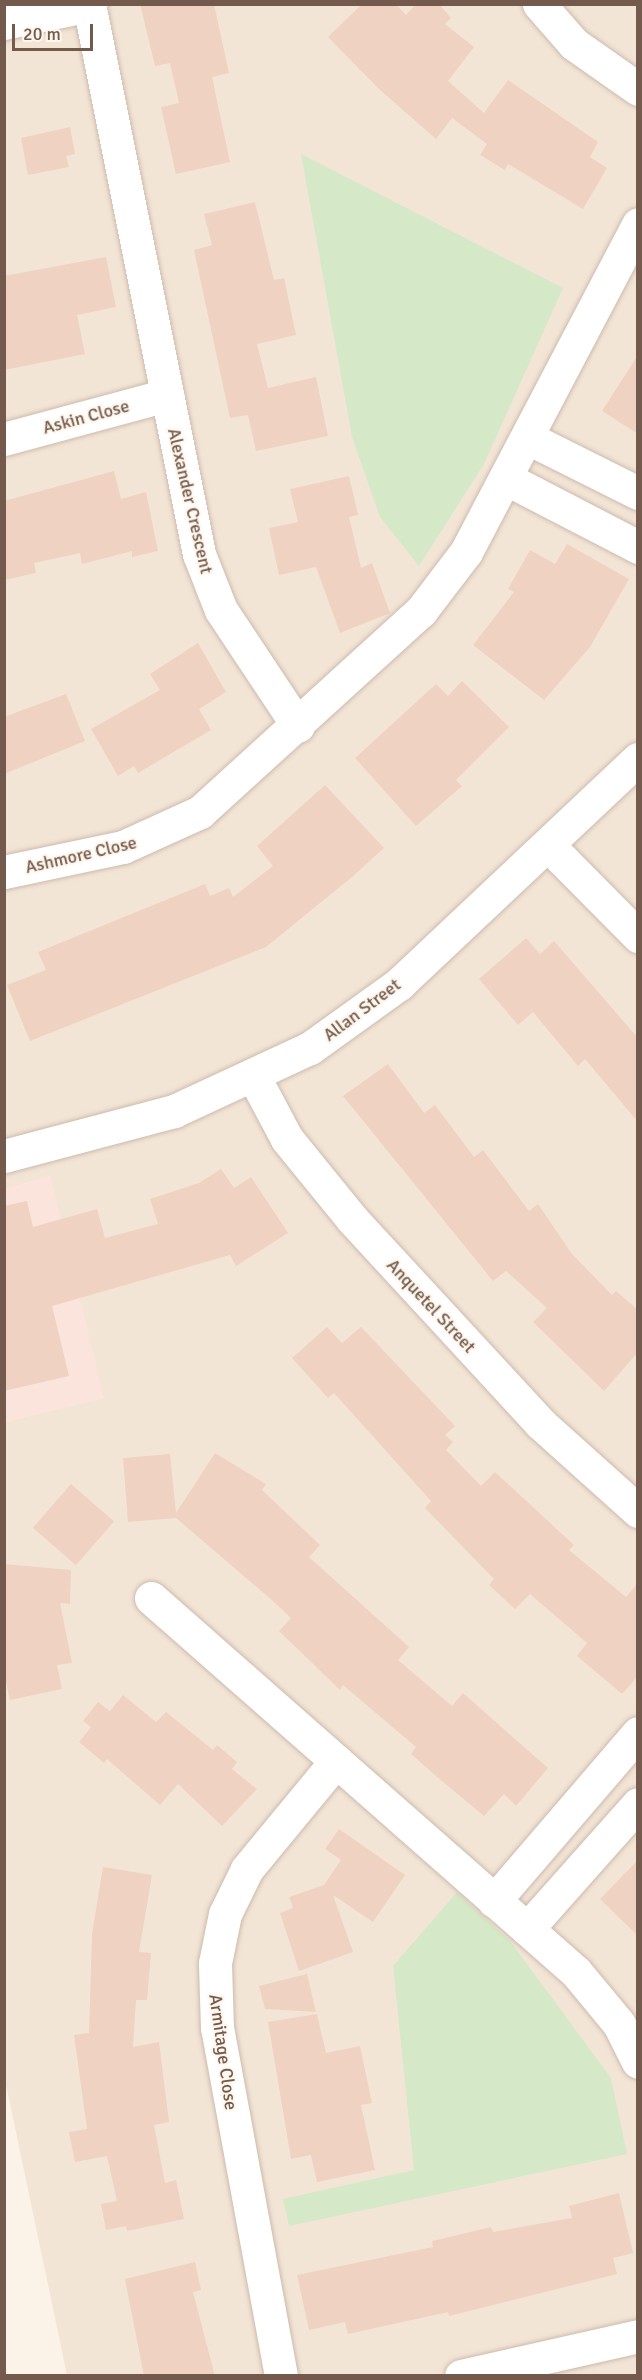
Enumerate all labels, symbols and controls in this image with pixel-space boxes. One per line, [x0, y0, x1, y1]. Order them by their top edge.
scale bar [15, 12, 96, 50]
text: 20 m [23, 23, 61, 45]
street label: Askin Close [40, 395, 132, 439]
street label: Alexander Crescent [163, 426, 217, 576]
street label: Ashmore Close [23, 832, 139, 878]
street label: Allan Street [319, 974, 405, 1046]
street label: Anquetel Street [382, 1255, 480, 1357]
street label: Armitage Close [204, 1993, 242, 2111]

